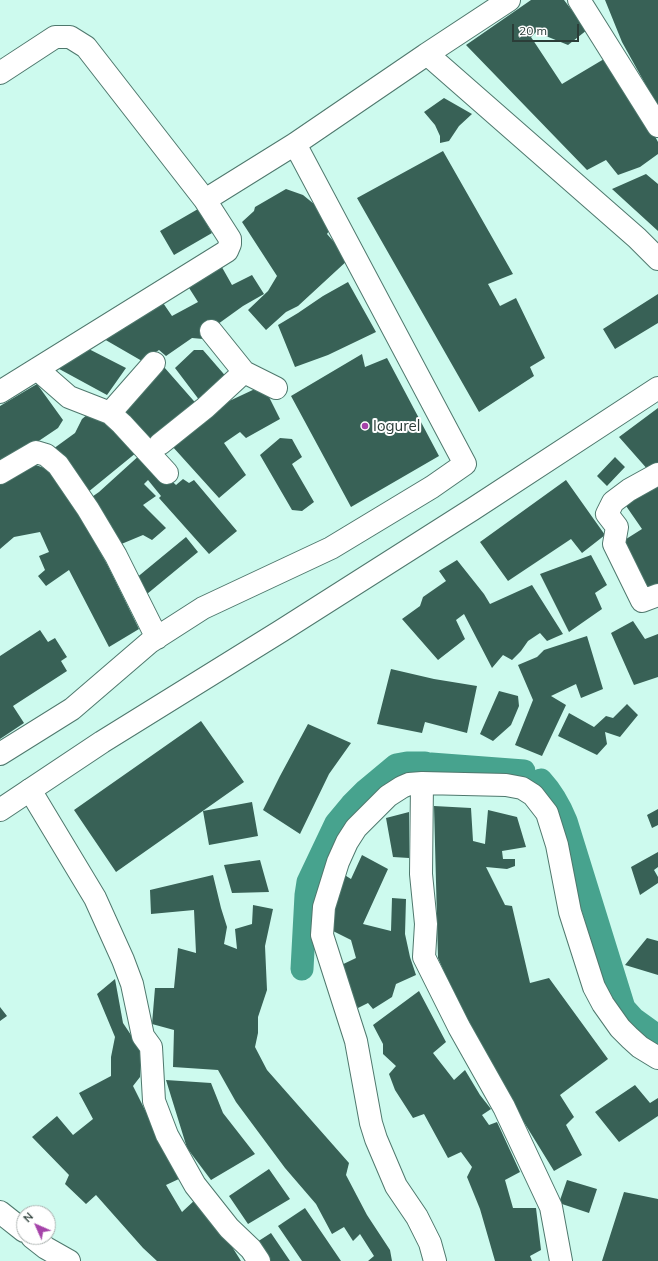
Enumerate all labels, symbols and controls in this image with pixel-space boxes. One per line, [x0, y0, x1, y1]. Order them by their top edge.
scale bar [514, 16, 581, 42]
text: 20 m [519, 23, 547, 38]
place label: Iogurel [373, 417, 420, 435]
marker: Iogurel [360, 421, 370, 431]
north arrow [16, 1205, 56, 1245]
text: N [20, 1209, 36, 1225]

